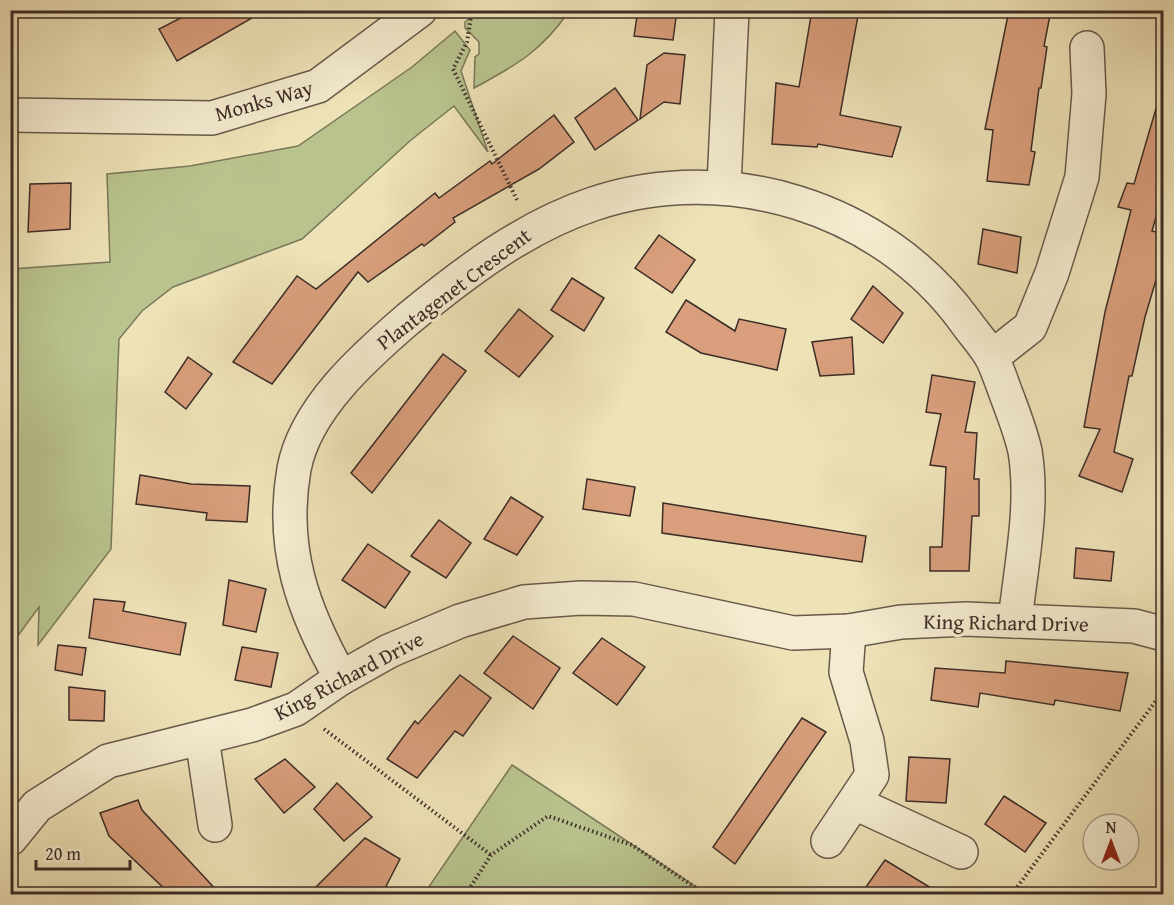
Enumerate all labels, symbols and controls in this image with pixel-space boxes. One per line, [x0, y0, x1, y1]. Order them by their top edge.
street label: Monks Way [211, 72, 317, 129]
street label: Plantagenet Crescent [370, 220, 538, 357]
street label: King Richard Drive [923, 606, 1089, 639]
street label: King Richard Drive [269, 623, 429, 728]
north arrow [1081, 812, 1141, 872]
text: N [1106, 815, 1117, 839]
scale bar [36, 833, 130, 871]
text: 20 m [45, 840, 81, 867]

